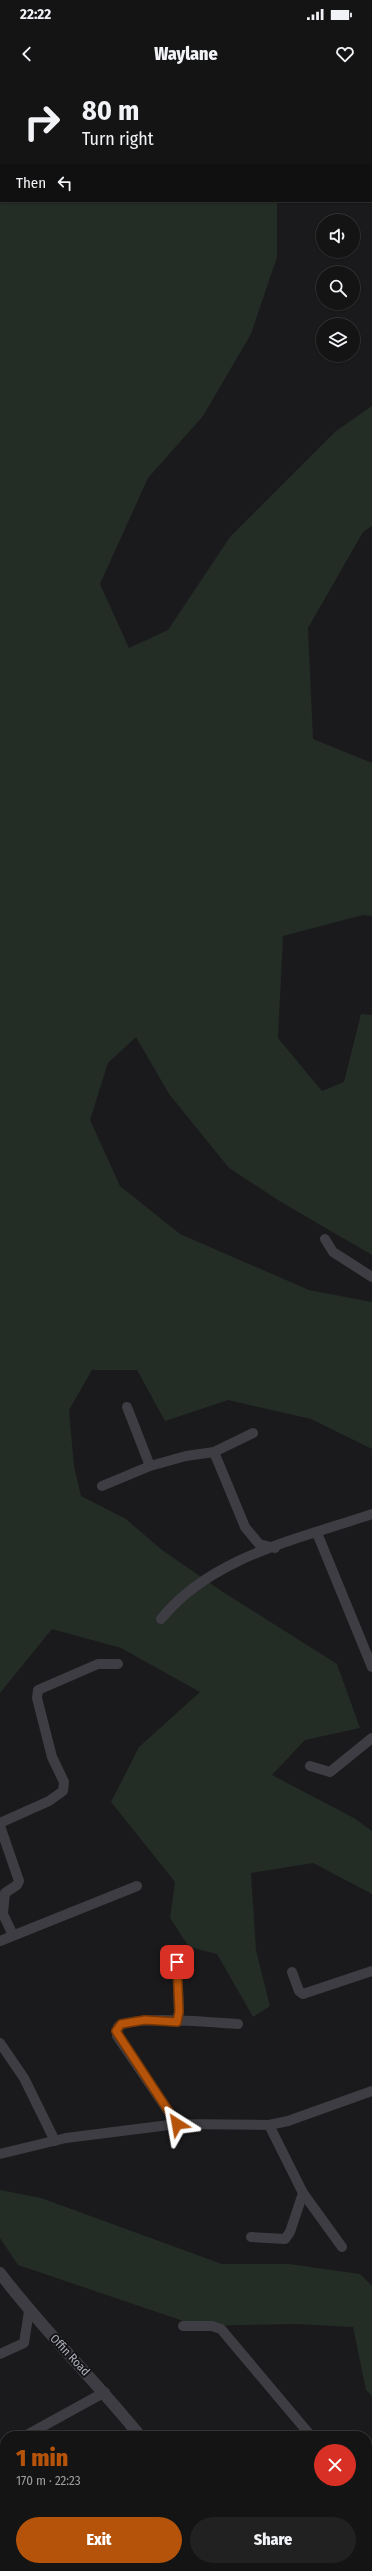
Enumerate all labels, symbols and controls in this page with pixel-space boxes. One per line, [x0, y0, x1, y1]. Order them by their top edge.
text: 22:22 [20, 5, 51, 23]
icon: back [16, 43, 38, 65]
text: Waylane [154, 43, 218, 65]
icon: heart [334, 43, 356, 65]
text: 80 m [82, 94, 139, 127]
icon: right [16, 96, 68, 148]
text: Turn right [82, 128, 154, 150]
icon: left [54, 172, 76, 194]
text: Then [16, 174, 46, 192]
map controls [316, 214, 360, 362]
button: sound [316, 214, 360, 258]
button: search [316, 266, 360, 310]
button: layers [316, 318, 360, 362]
pin [160, 1945, 194, 1979]
icon: arrive [166, 1951, 188, 1973]
position arrow [156, 2103, 198, 2145]
street label: Offin Road [47, 2331, 93, 2379]
text: 1 min [16, 2444, 68, 2472]
button: close [314, 2444, 356, 2486]
text: 170 m · 22:23 [16, 2473, 81, 2488]
button: Exit [16, 2517, 182, 2563]
button: Share [190, 2517, 356, 2563]

